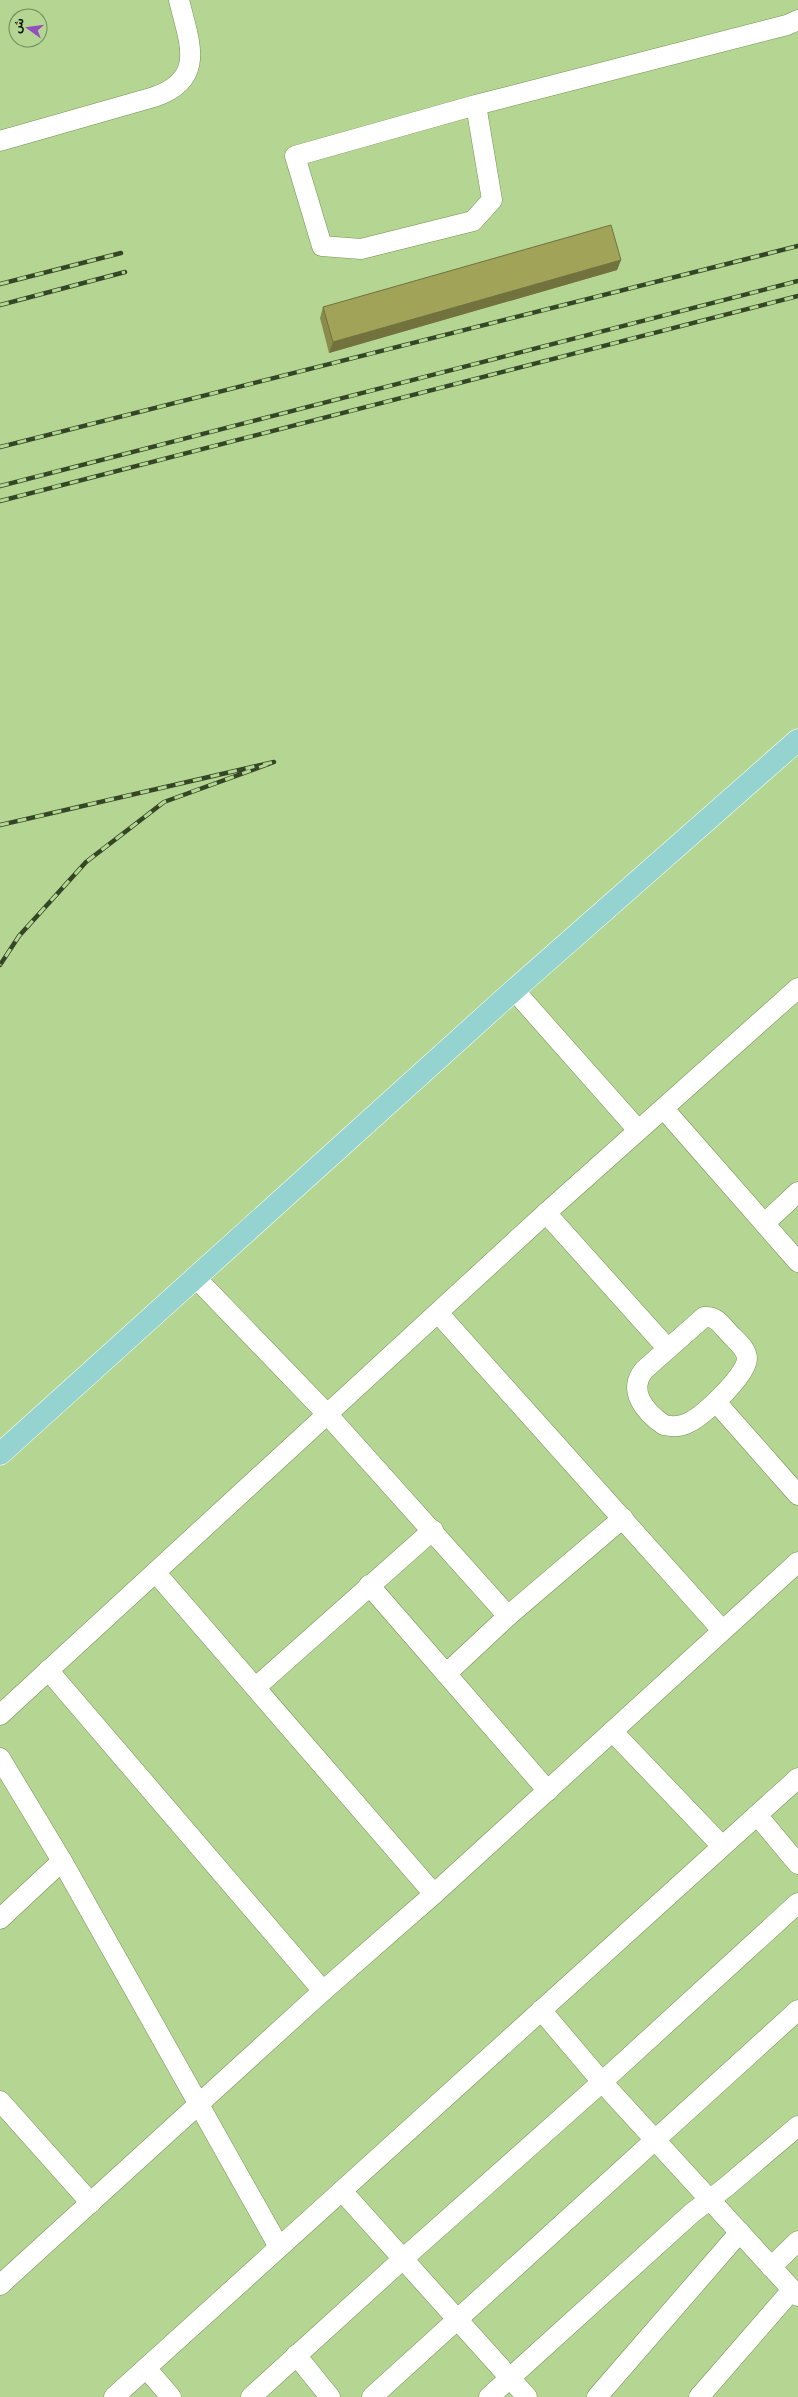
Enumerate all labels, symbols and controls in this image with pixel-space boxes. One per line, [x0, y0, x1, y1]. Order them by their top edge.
north arrow [8, 8, 48, 48]
text: ش [11, 17, 27, 35]

